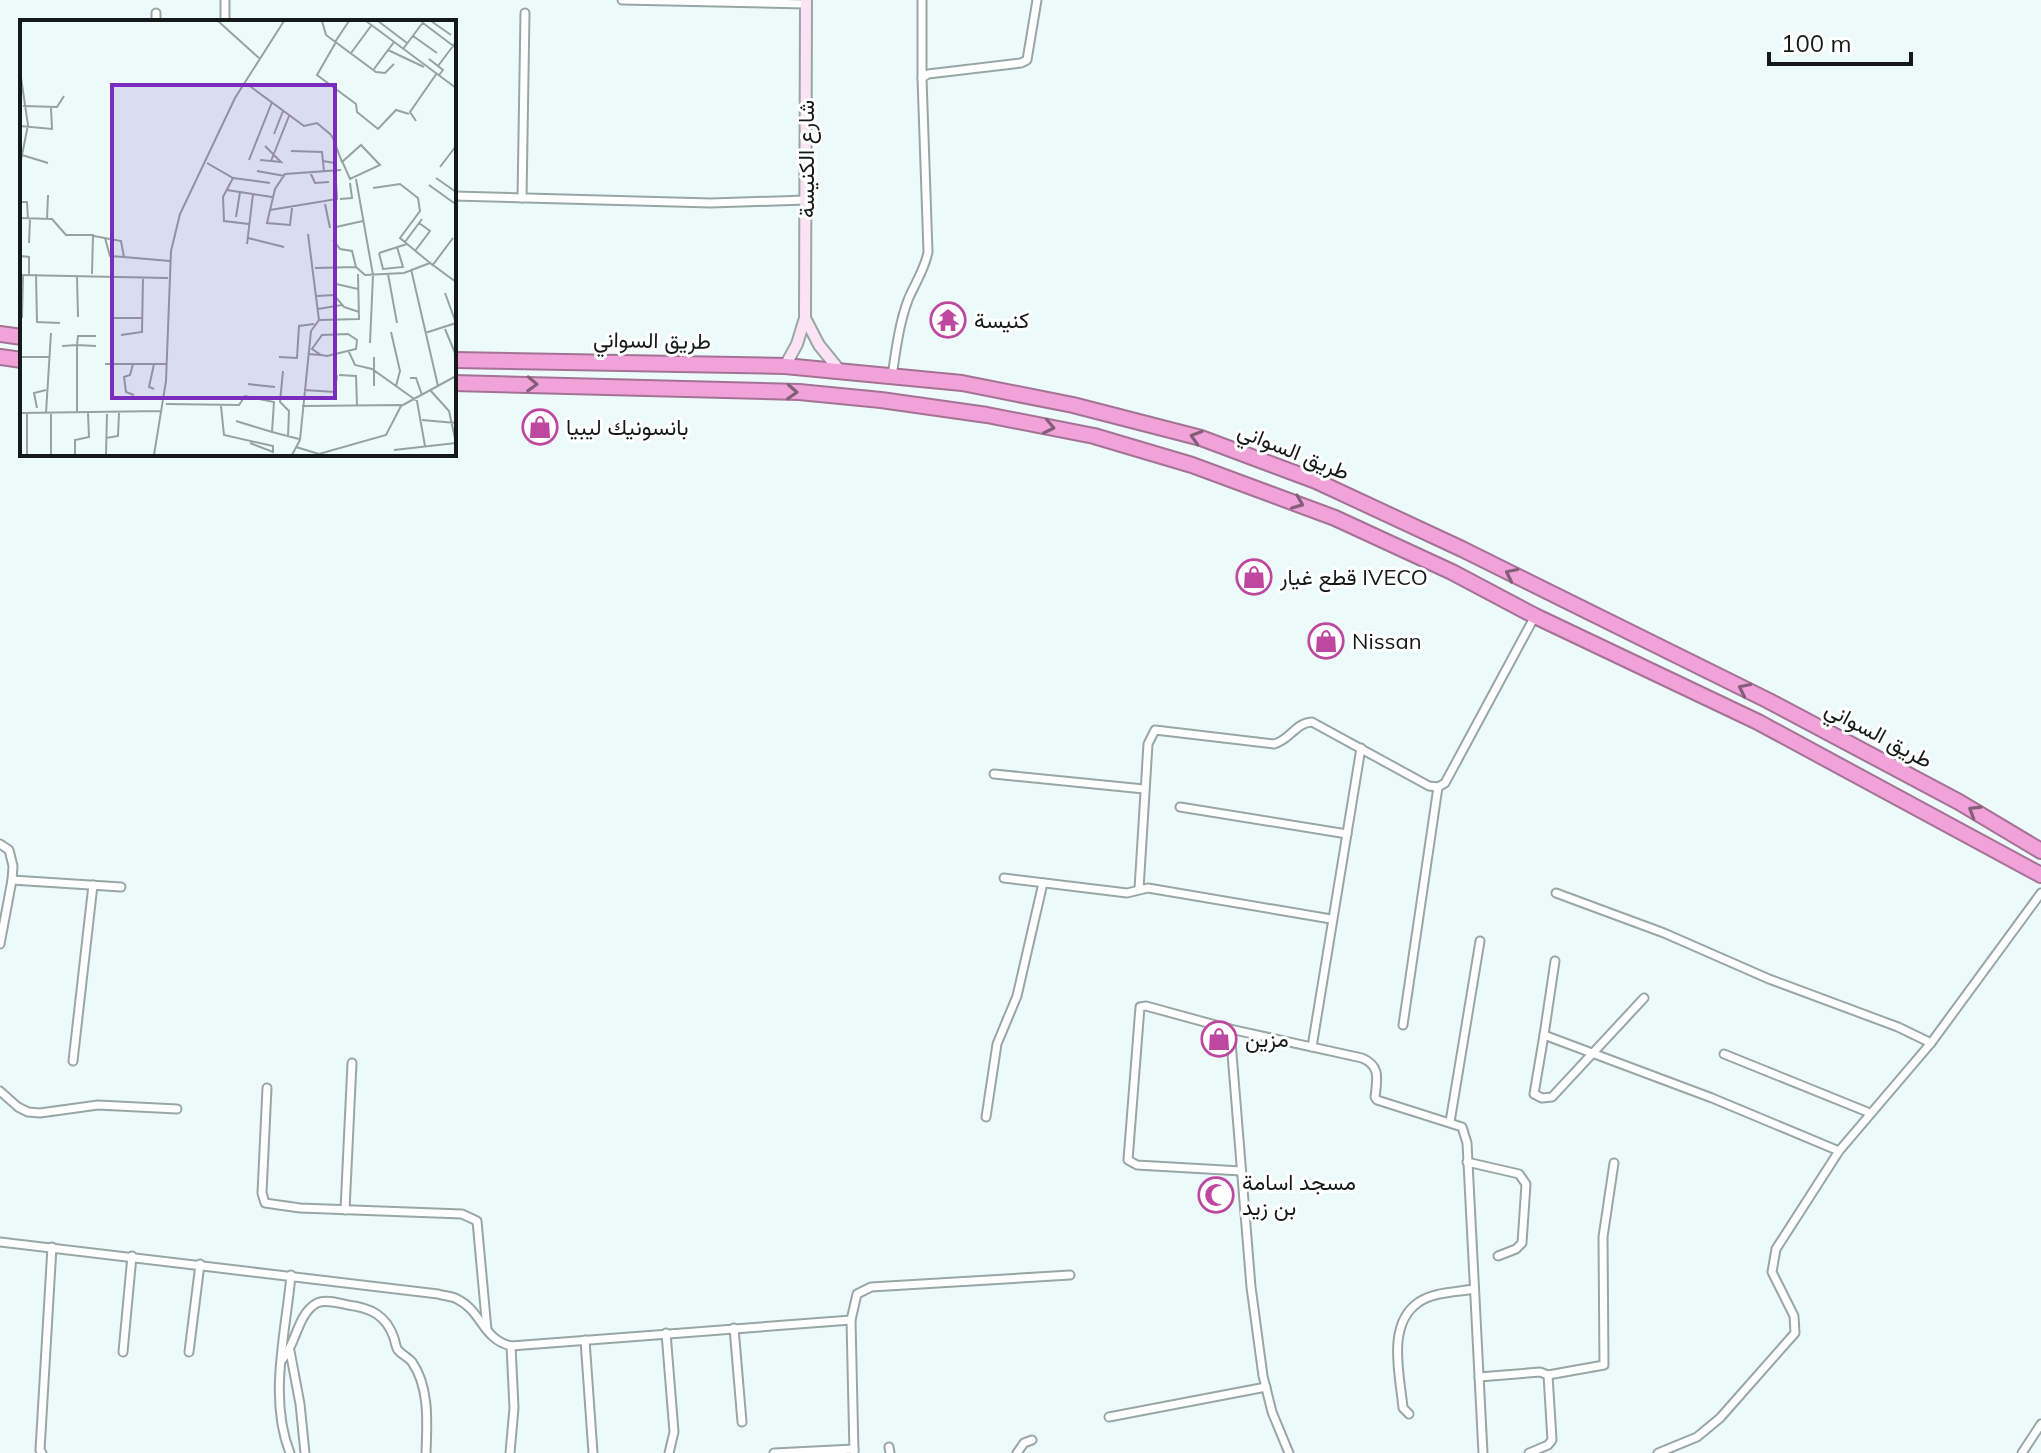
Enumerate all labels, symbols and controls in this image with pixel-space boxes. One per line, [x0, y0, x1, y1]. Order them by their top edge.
scale bar [1769, 16, 1911, 66]
inset map [20, 20, 456, 456]
text: 100 m [1781, 28, 1852, 58]
street label: شارع الكنيسة [792, 100, 821, 218]
temple icon: كنيسة [929, 301, 967, 339]
place label: كنيسة [974, 306, 1029, 334]
street label: طريق السواني [593, 325, 711, 360]
one-way arrow [526, 375, 539, 393]
one-way arrow [786, 384, 799, 401]
shop icon: بانسونيك ليبيا [521, 408, 559, 446]
place label: بانسونيك ليبيا [566, 413, 689, 441]
street label: طريق السواني [1232, 416, 1354, 491]
one-way arrow [1042, 418, 1056, 435]
one-way arrow [1190, 430, 1203, 446]
one-way arrow [1290, 493, 1304, 510]
shop icon: قطع غيار IVECO [1235, 558, 1273, 596]
place label: قطع غيار IVECO [1279, 563, 1428, 592]
one-way arrow [1505, 568, 1520, 583]
shop icon: Nissan [1307, 622, 1345, 660]
place label: Nissan [1352, 627, 1422, 655]
one-way arrow [1738, 683, 1753, 699]
street label: طريق السواني [1818, 694, 1938, 778]
one-way arrow [1968, 805, 1983, 821]
shop icon: مزين [1200, 1020, 1238, 1058]
place label: مزين [1245, 1025, 1289, 1053]
place label: مسجد اسامة بن زيد [1242, 1168, 1356, 1221]
mosque icon: مسجد اسامة بن زيد [1197, 1176, 1235, 1214]

